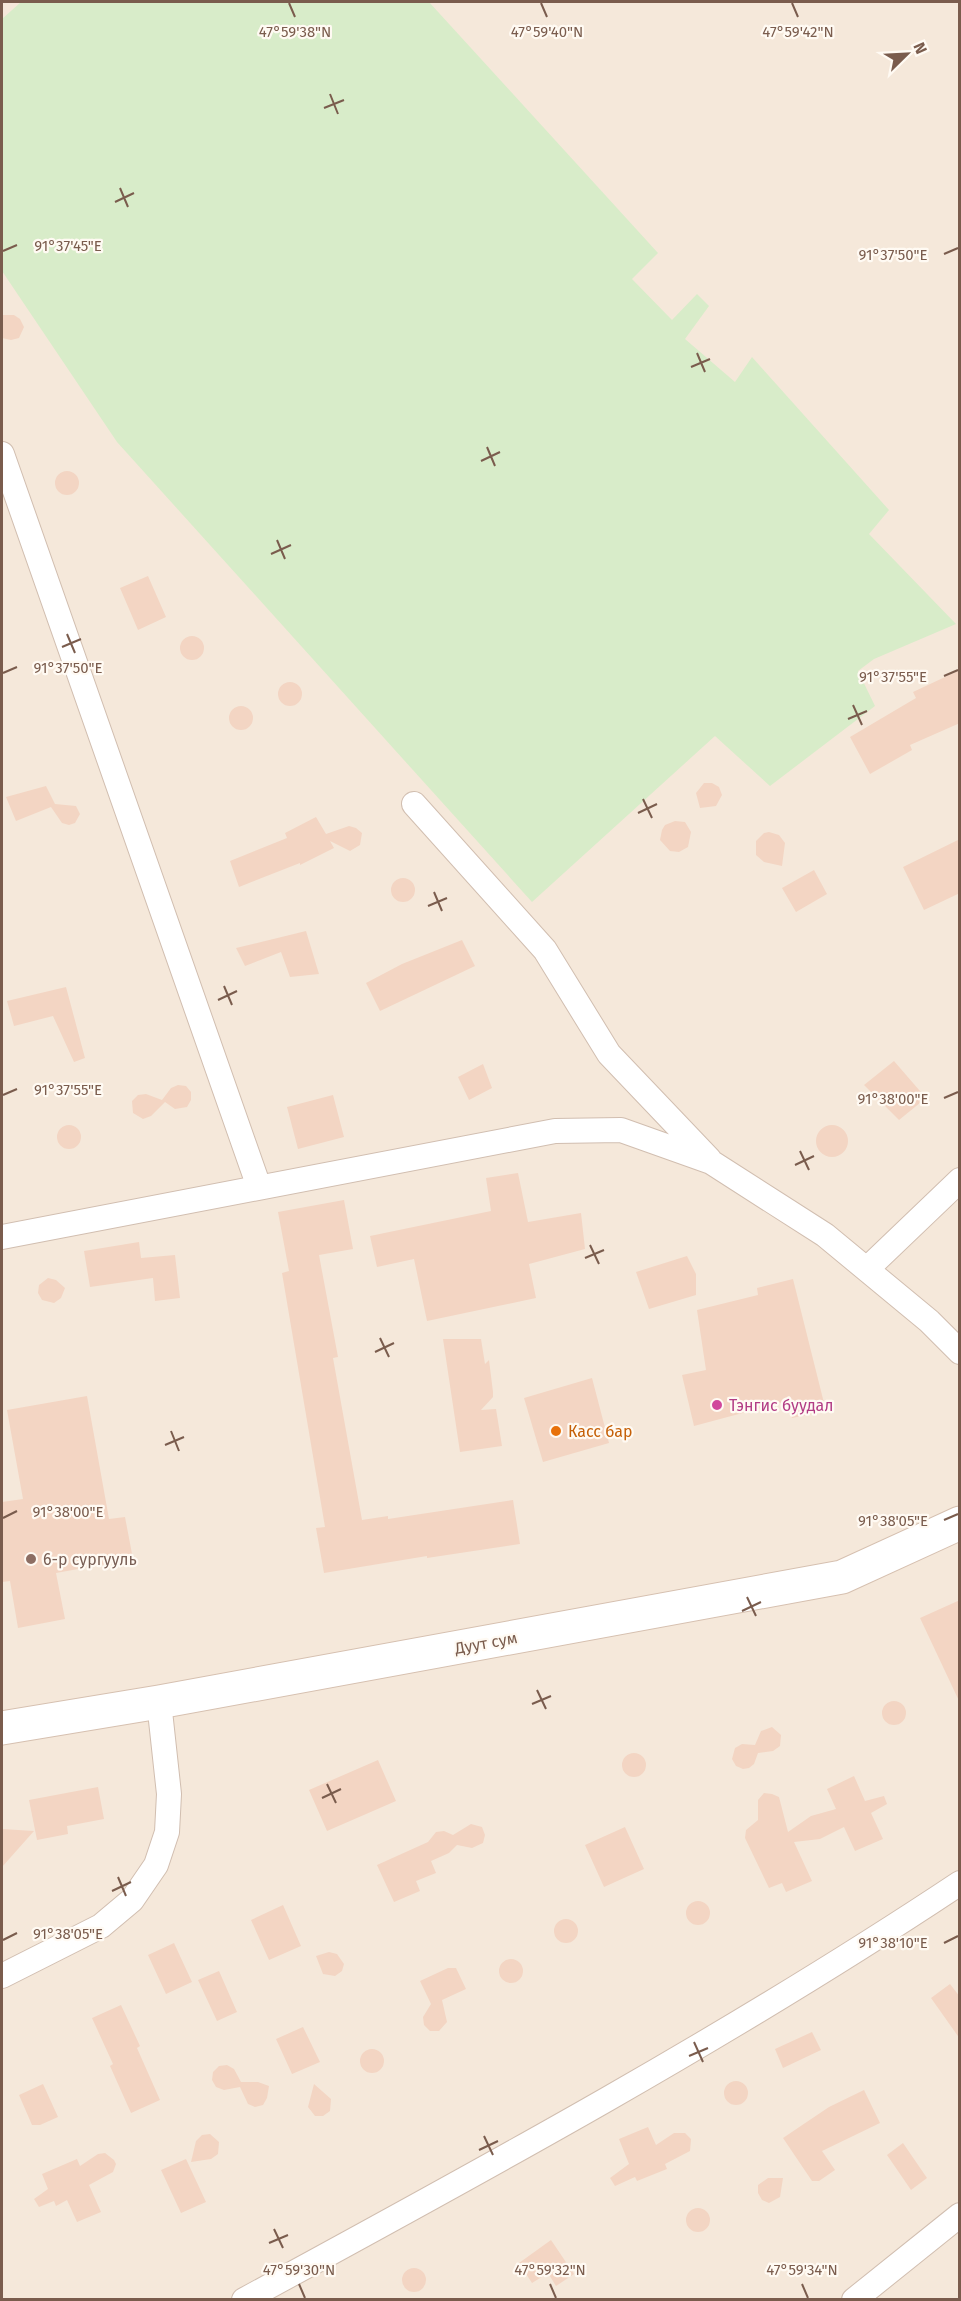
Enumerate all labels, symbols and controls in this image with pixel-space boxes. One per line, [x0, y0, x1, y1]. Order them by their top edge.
text: 47°59'38"N [259, 23, 331, 41]
text: 47°59'40"N [511, 23, 583, 41]
text: 47°59'42"N [762, 23, 834, 41]
north arrow [877, 24, 937, 84]
text: N [909, 39, 931, 57]
text: 91°37'45"E [34, 237, 102, 255]
text: 91°37'50"E [858, 246, 928, 264]
text: 91°37'50"E [33, 659, 103, 677]
text: 91°37'55"E [859, 668, 927, 686]
text: 91°37'55"E [34, 1081, 102, 1099]
text: 91°38'00"E [857, 1090, 929, 1108]
place label: Тэнгис буудал [729, 1396, 834, 1415]
marker: Тэнгис буудал [710, 1398, 724, 1412]
place label: Касс бар [568, 1422, 633, 1441]
marker: Касс бар [549, 1424, 563, 1438]
text: 91°38'00"E [32, 1503, 104, 1521]
text: 91°38'05"E [858, 1512, 928, 1530]
place label: 6-р сургууль [43, 1550, 137, 1569]
marker: 6-р сургууль [24, 1552, 38, 1566]
street label: Дуут сум [452, 1628, 519, 1658]
text: 91°38'05"E [33, 1925, 103, 1943]
text: 91°38'10"E [858, 1934, 928, 1952]
text: 47°59'30"N [263, 2261, 335, 2279]
text: 47°59'32"N [514, 2261, 586, 2279]
text: 47°59'34"N [766, 2261, 838, 2279]

